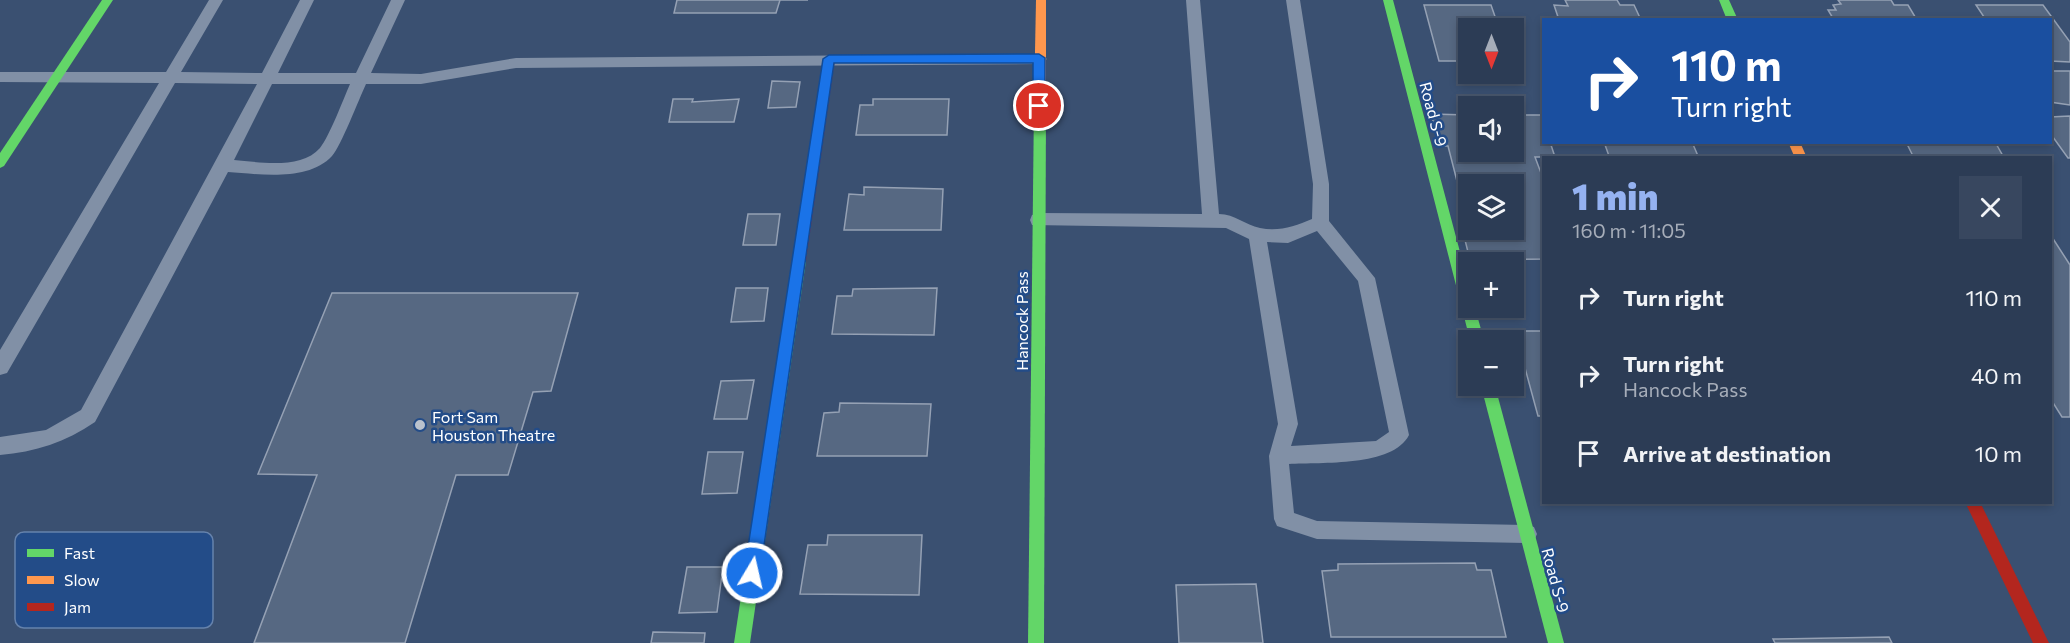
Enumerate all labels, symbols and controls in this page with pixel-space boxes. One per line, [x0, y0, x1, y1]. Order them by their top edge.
north arrow [1458, 18, 1524, 84]
map controls [1458, 18, 1524, 396]
text: 110 m [1671, 38, 1782, 90]
icon: right [1572, 42, 1650, 120]
pin [1013, 80, 1064, 131]
street label: Road S-9 [1416, 80, 1452, 148]
icon: arrive [1022, 89, 1055, 122]
text: Turn right [1671, 90, 1791, 123]
button: sound [1458, 96, 1524, 162]
text: 1 min [1572, 173, 1658, 217]
button: layers [1458, 174, 1524, 240]
button: close [1959, 176, 2022, 239]
text: 160 m · 11:05 [1572, 218, 1686, 242]
button: + [1458, 252, 1524, 318]
street label: Hancock Pass [1012, 271, 1031, 371]
icon: right [1572, 281, 1605, 314]
text: Turn right [1623, 284, 1724, 311]
text: 110 m [1965, 284, 2022, 311]
button: − [1458, 330, 1524, 396]
text: Turn right [1623, 350, 1724, 377]
icon: right [1572, 359, 1605, 392]
text: 40 m [1971, 362, 2022, 389]
text: Hancock Pass [1623, 377, 1748, 401]
place label: Fort Sam Houston Theatre [432, 407, 555, 444]
marker: Fort Sam Houston Theatre [413, 418, 427, 432]
icon: arrive [1572, 437, 1605, 470]
text: Arrive at destination [1623, 440, 1831, 467]
text: 10 m [1975, 440, 2022, 467]
legend [15, 532, 213, 628]
position arrow [720, 541, 784, 605]
text: Fast [64, 543, 95, 562]
street label: Road S-9 [1538, 546, 1574, 614]
text: Slow [64, 570, 100, 589]
text: Jam [64, 597, 91, 616]

